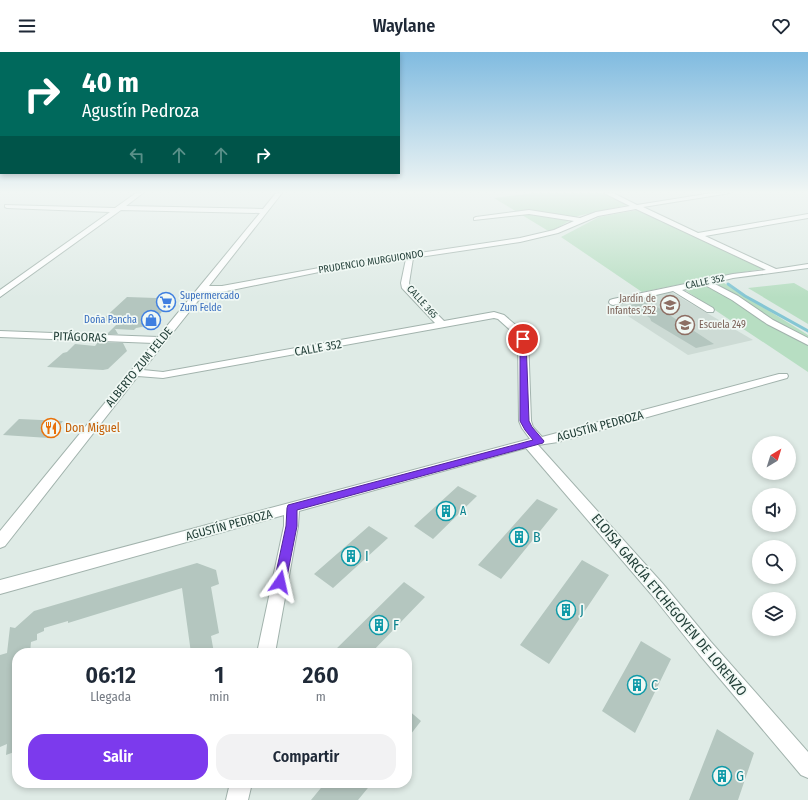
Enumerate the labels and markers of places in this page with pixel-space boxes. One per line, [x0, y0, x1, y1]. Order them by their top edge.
place label: Supermercado Zum Felde [180, 290, 239, 314]
supermarket icon: Supermercado Zum Felde [155, 291, 177, 313]
place label: Jardín de Infantes 252 [607, 292, 657, 317]
school or university icon: Jardín de Infantes 252 [659, 294, 681, 316]
shop icon: Doña Pancha [140, 309, 162, 331]
place label: Doña Pancha [84, 314, 137, 326]
school or university icon: Escuela 249 [674, 314, 696, 336]
place label: Escuela 249 [699, 319, 746, 331]
pin [506, 322, 540, 356]
restaurant icon: Don Miguel [40, 417, 62, 439]
place label: Don Miguel [65, 421, 120, 435]
building icon: A [435, 500, 457, 522]
place label: A [460, 504, 467, 518]
building icon: B [508, 526, 530, 548]
place label: B [533, 529, 541, 546]
building icon: I [340, 545, 362, 567]
place label: I [365, 548, 369, 565]
building icon: J [555, 599, 577, 621]
place label: J [580, 602, 584, 619]
building icon: F [368, 614, 390, 636]
place label: F [393, 617, 399, 634]
building icon: C [626, 674, 648, 696]
place label: C [651, 677, 658, 693]
building icon: G [711, 765, 733, 787]
place label: G [736, 768, 744, 785]

